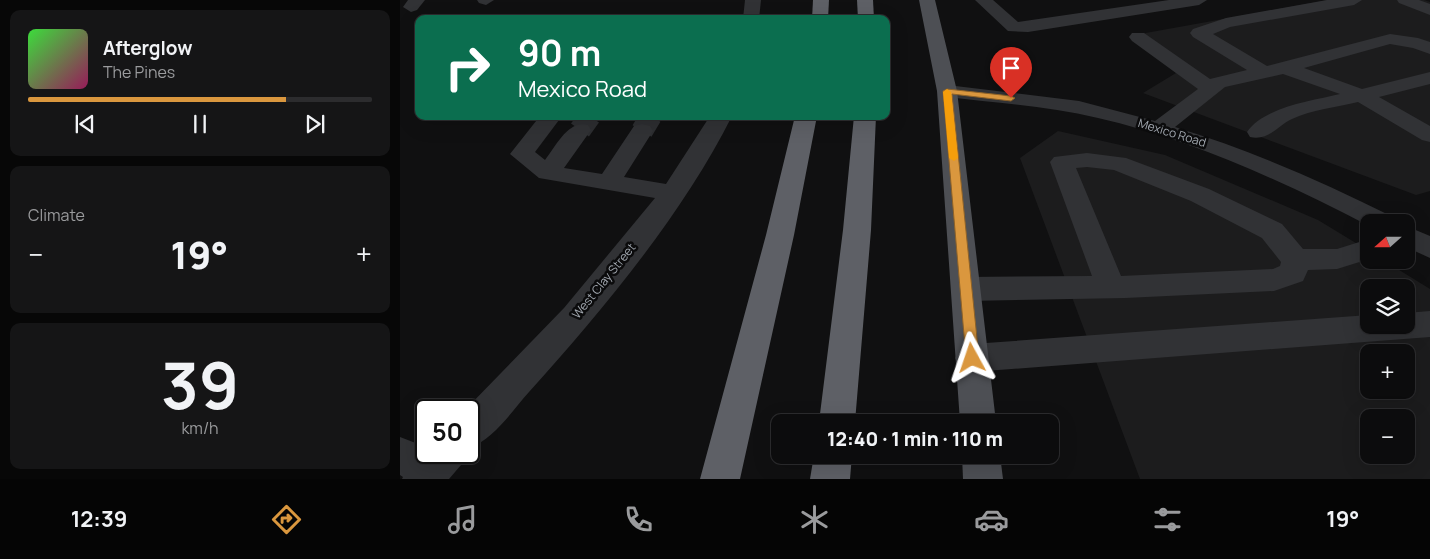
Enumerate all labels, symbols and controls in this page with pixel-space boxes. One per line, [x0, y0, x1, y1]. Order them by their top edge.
text: 90 m [518, 29, 601, 77]
text: Afterglow [103, 35, 192, 61]
icon: right [435, 35, 500, 100]
pin [990, 47, 1032, 98]
icon: arrive [997, 54, 1025, 82]
text: The Pines [103, 61, 175, 83]
text: Mexico Road [518, 74, 647, 104]
icon: previous [71, 110, 99, 138]
icon: pause [186, 110, 214, 138]
icon: next [301, 110, 329, 138]
street label: Mexico Road [1136, 114, 1208, 151]
text: Climate [28, 204, 85, 226]
north arrow [1360, 214, 1415, 269]
map controls [1360, 214, 1415, 464]
text: 19° [170, 228, 228, 280]
text: − [28, 235, 43, 273]
text: + [356, 235, 372, 273]
street label: West Clay Street [568, 239, 640, 322]
button: layers [1360, 279, 1415, 334]
position arrow [945, 331, 997, 383]
text: 39 [161, 340, 239, 429]
button: + [1360, 344, 1415, 399]
speed limit sign: 50 [415, 399, 480, 464]
button: − [1360, 409, 1415, 464]
text: km/h [181, 417, 219, 439]
text: 12:40 · 1 min · 110 m [827, 426, 1003, 452]
icon: directions [269, 502, 304, 537]
icon: music [445, 502, 480, 537]
icon: phone [621, 502, 656, 537]
icon: climate [797, 502, 832, 537]
icon: car [974, 502, 1009, 537]
icon: filters [1150, 502, 1185, 537]
text: 12:39 [71, 504, 127, 534]
text: 19° [1326, 504, 1359, 534]

